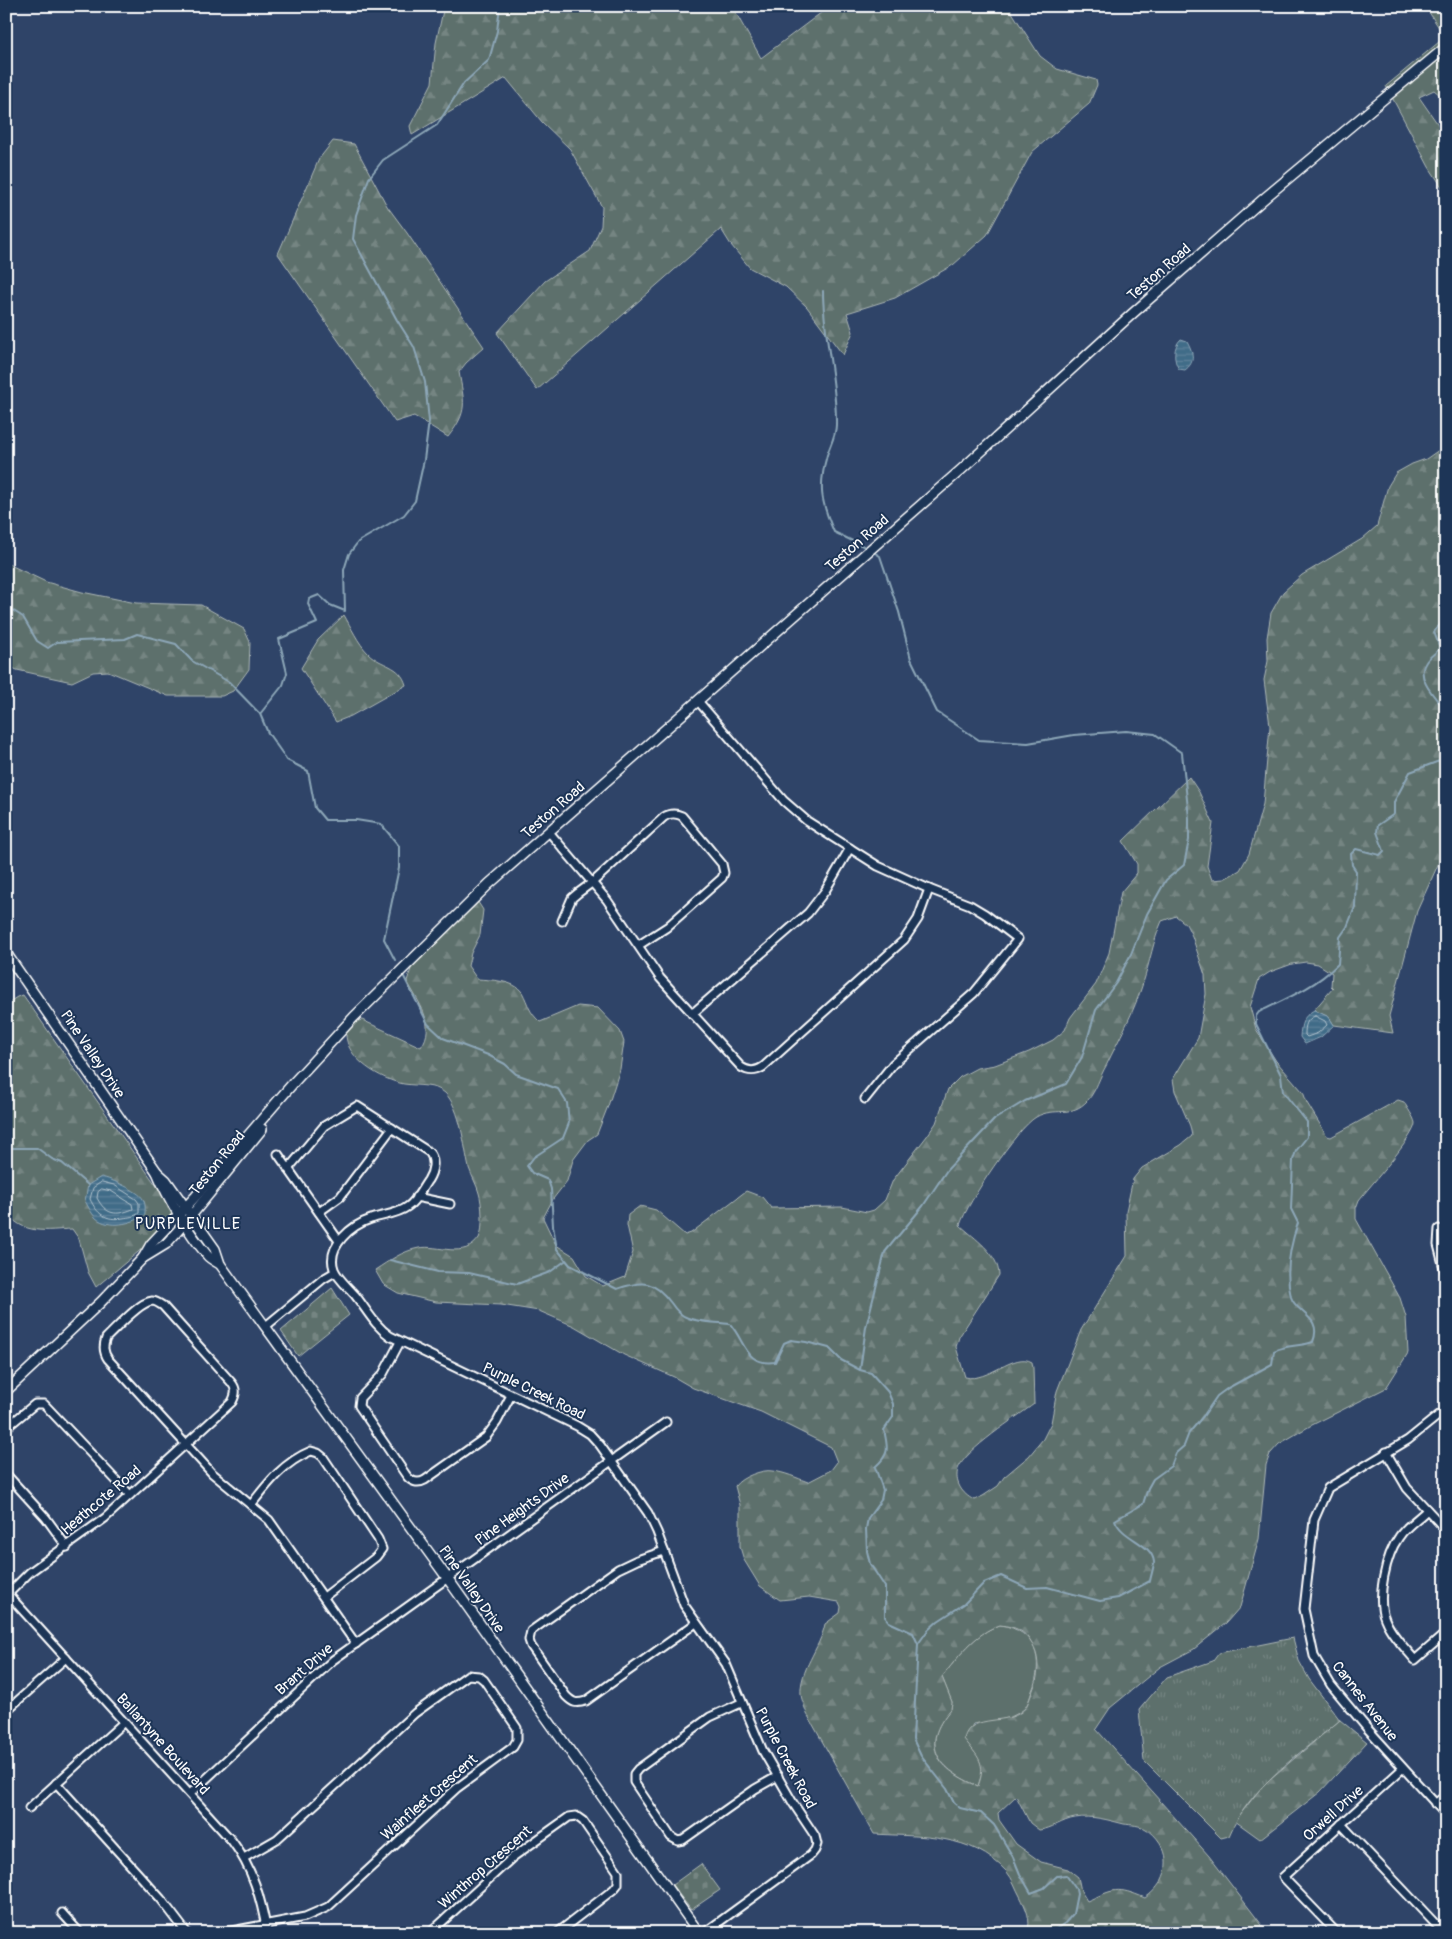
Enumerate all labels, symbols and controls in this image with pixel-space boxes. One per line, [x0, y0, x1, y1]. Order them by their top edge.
street label: Teston Road [1124, 240, 1195, 305]
street label: Teston Road [822, 511, 893, 576]
street label: Teston Road [518, 778, 589, 843]
street label: Pine Valley Drive [56, 1007, 129, 1102]
street label: Teston Road [185, 1127, 249, 1200]
district label: PURPLEVILLE [135, 1214, 241, 1234]
street label: Purple Creek Road [479, 1358, 588, 1425]
street label: Heathcote Road [57, 1461, 145, 1540]
street label: Pine Heights Drive [472, 1469, 574, 1550]
street label: Pine Valley Drive [435, 1542, 509, 1637]
street label: Brant Drive [272, 1639, 337, 1700]
street label: Cannes Avenue [1327, 1658, 1402, 1746]
street label: Ballantyne Boulevard [112, 1690, 213, 1799]
street label: Purple Creek Road [751, 1704, 820, 1812]
street label: Wainfleet Crescent [377, 1750, 482, 1845]
street label: Orwell Drive [1299, 1781, 1368, 1845]
street label: Winthrop Crescent [435, 1821, 537, 1913]

